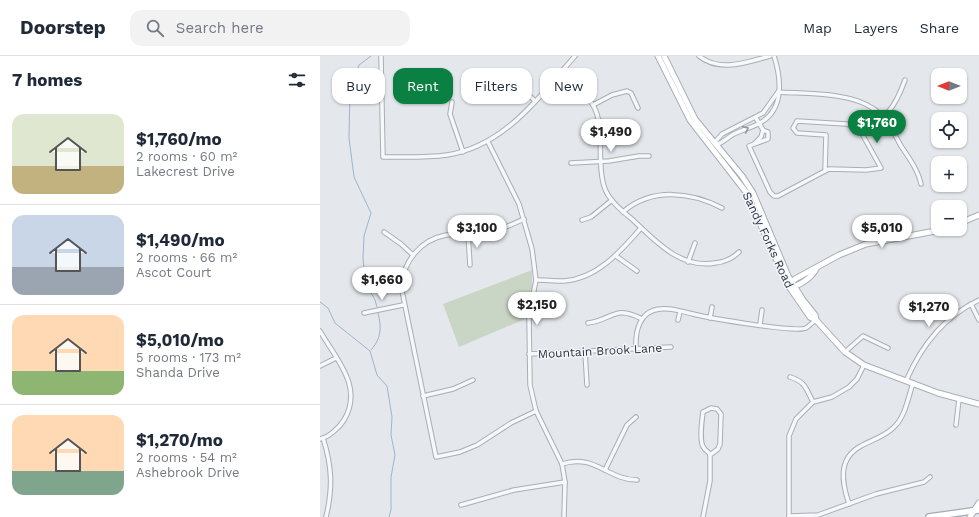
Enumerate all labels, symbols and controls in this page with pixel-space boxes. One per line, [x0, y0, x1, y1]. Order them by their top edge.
search box [130, 10, 410, 46]
text: Doorstep [20, 16, 106, 39]
icon: search [144, 17, 166, 39]
text: Search here [176, 19, 264, 37]
text: Map [803, 20, 832, 36]
text: Layers [854, 20, 898, 36]
text: Share [920, 20, 959, 36]
chip: Buy [332, 68, 385, 104]
chip: Rent [393, 68, 453, 104]
chip: Filters [461, 68, 532, 104]
chip: New [540, 68, 597, 104]
north arrow [931, 68, 967, 104]
map controls [931, 68, 967, 236]
icon: filters [286, 69, 308, 91]
text: 7 homes [12, 70, 82, 90]
pin: $1,760 [844, 110, 910, 144]
button: locate [931, 112, 967, 148]
text: $1,760 [857, 115, 897, 130]
pin: $1,490 [578, 119, 644, 153]
text: $1,490 [590, 124, 632, 139]
one-way arrow [741, 126, 749, 134]
text: $1,760/mo [136, 129, 222, 149]
icon: home [44, 130, 92, 178]
text: 2 rooms · 60 m² [136, 149, 237, 164]
button: + [931, 156, 967, 192]
text: Lakecrest Drive [136, 164, 235, 179]
street label: Sandy Forks Road [740, 190, 796, 290]
button: − [931, 200, 967, 236]
pin: $3,100 [444, 215, 510, 249]
pin: $5,010 [849, 215, 915, 249]
text: $3,100 [457, 220, 497, 235]
text: $5,010 [861, 220, 903, 235]
text: $1,490/mo [136, 230, 225, 250]
icon: home [44, 231, 92, 279]
text: 2 rooms · 66 m² [136, 250, 237, 265]
text: Ascot Court [136, 265, 211, 280]
pin: $1,660 [349, 267, 415, 301]
text: $1,660 [361, 272, 403, 287]
pin: $2,150 [504, 292, 570, 326]
pin: $1,270 [896, 294, 962, 328]
text: $2,150 [517, 297, 557, 312]
text: $1,270 [908, 299, 950, 314]
text: $5,010/mo [136, 330, 224, 350]
icon: home [44, 331, 92, 379]
street label: Mountain Brook Lane [537, 341, 663, 361]
text: 5 rooms · 173 m² [136, 350, 241, 365]
text: Shanda Drive [136, 365, 220, 380]
text: $1,270/mo [136, 430, 223, 450]
icon: home [44, 431, 92, 479]
text: 2 rooms · 54 m² [136, 450, 237, 465]
text: Ashebrook Drive [136, 465, 240, 480]

